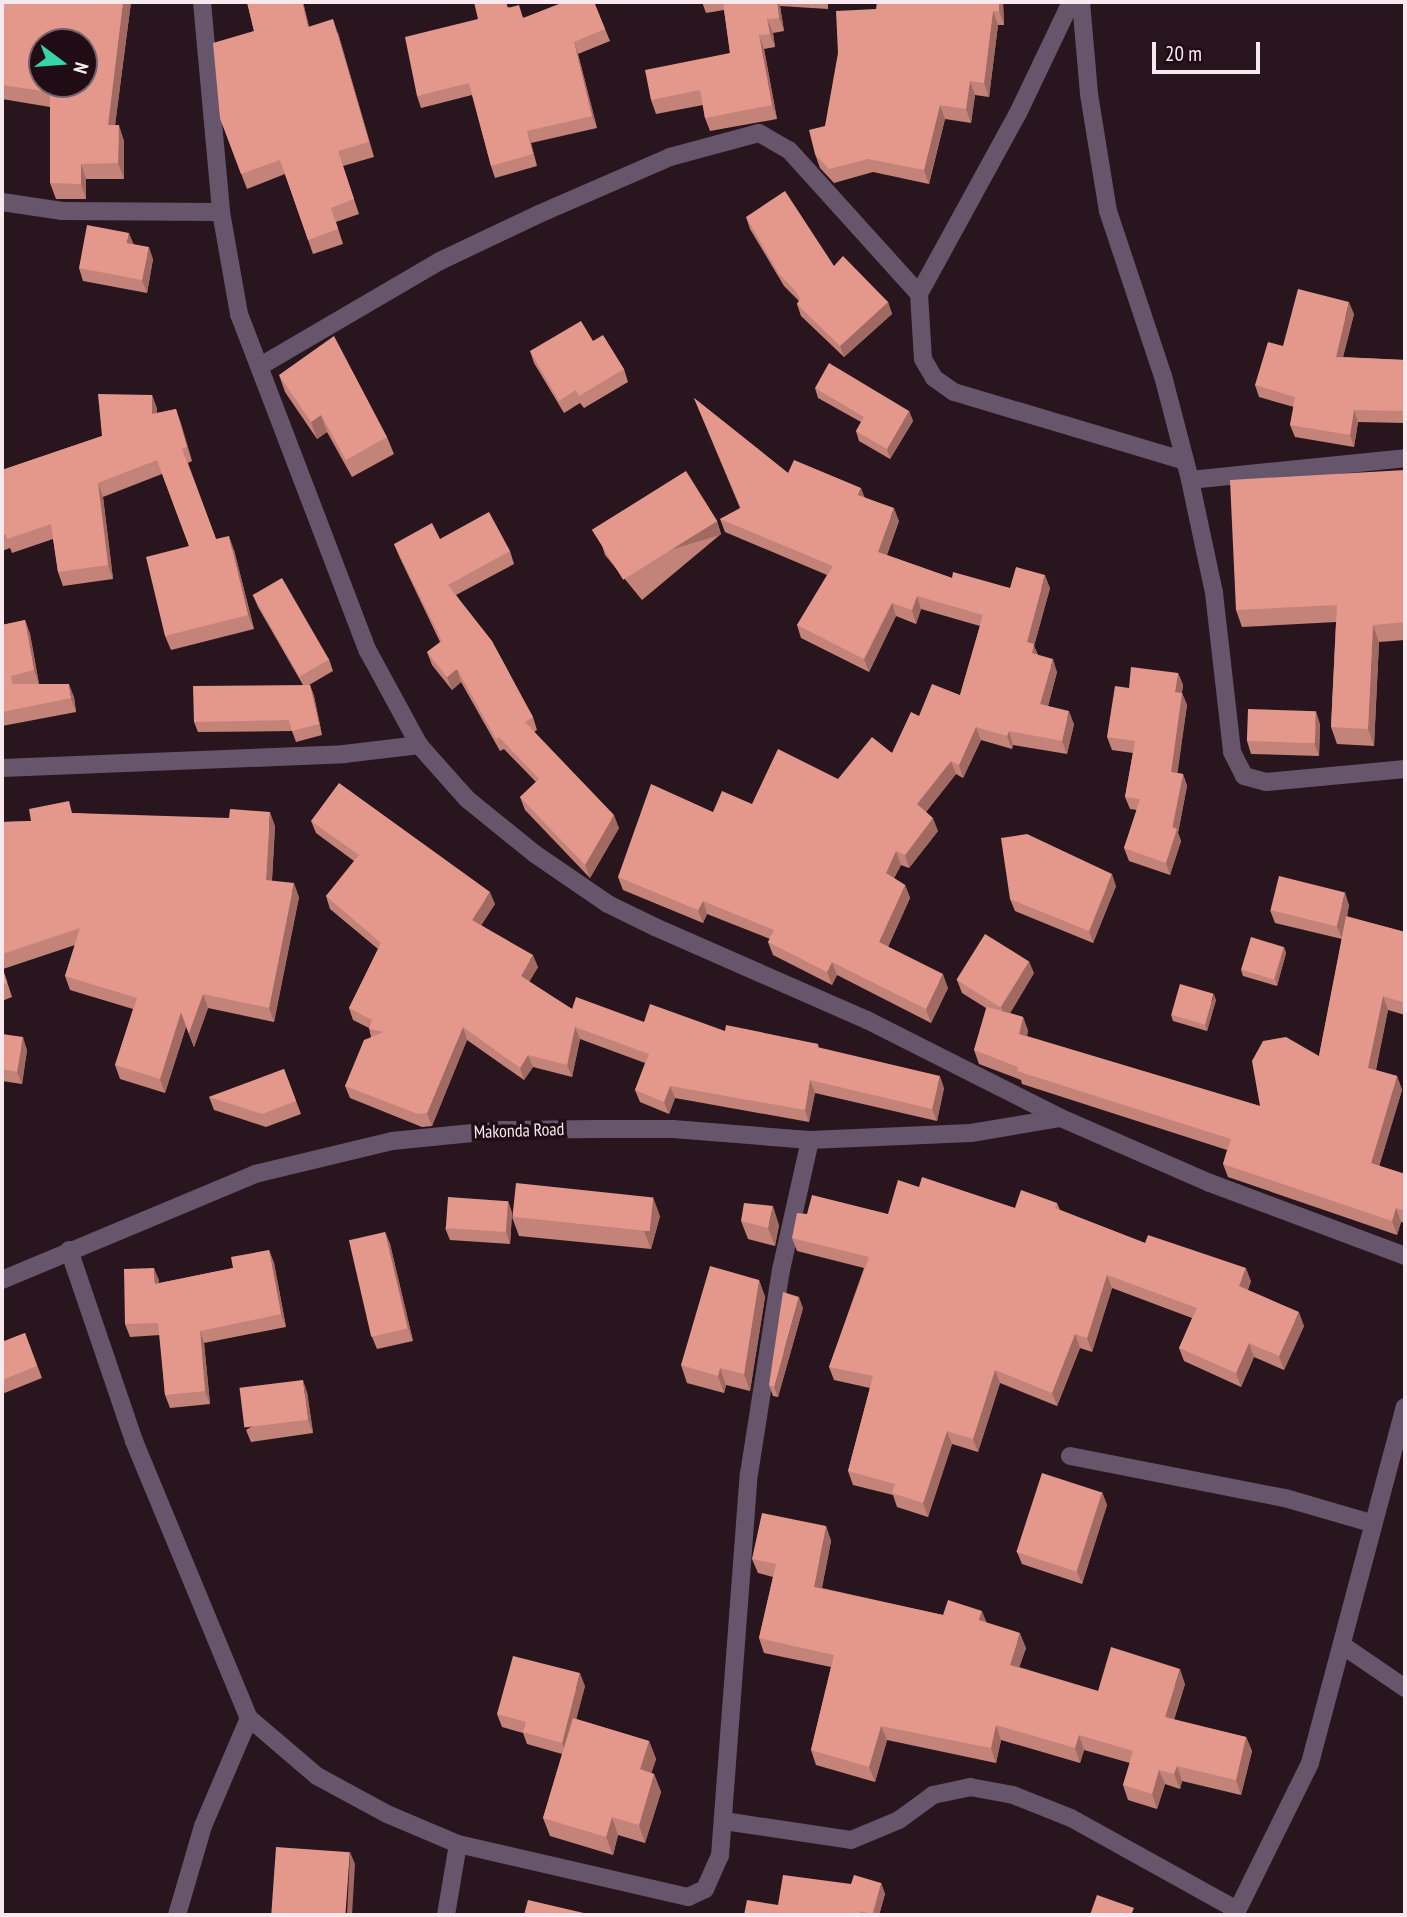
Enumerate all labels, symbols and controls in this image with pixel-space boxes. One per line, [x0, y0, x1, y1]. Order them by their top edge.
north arrow [28, 28, 98, 98]
scale bar [1155, 28, 1264, 72]
text: 20 m [1165, 40, 1202, 67]
text: N [68, 60, 94, 76]
street label: Makonda Road [473, 1119, 565, 1143]

